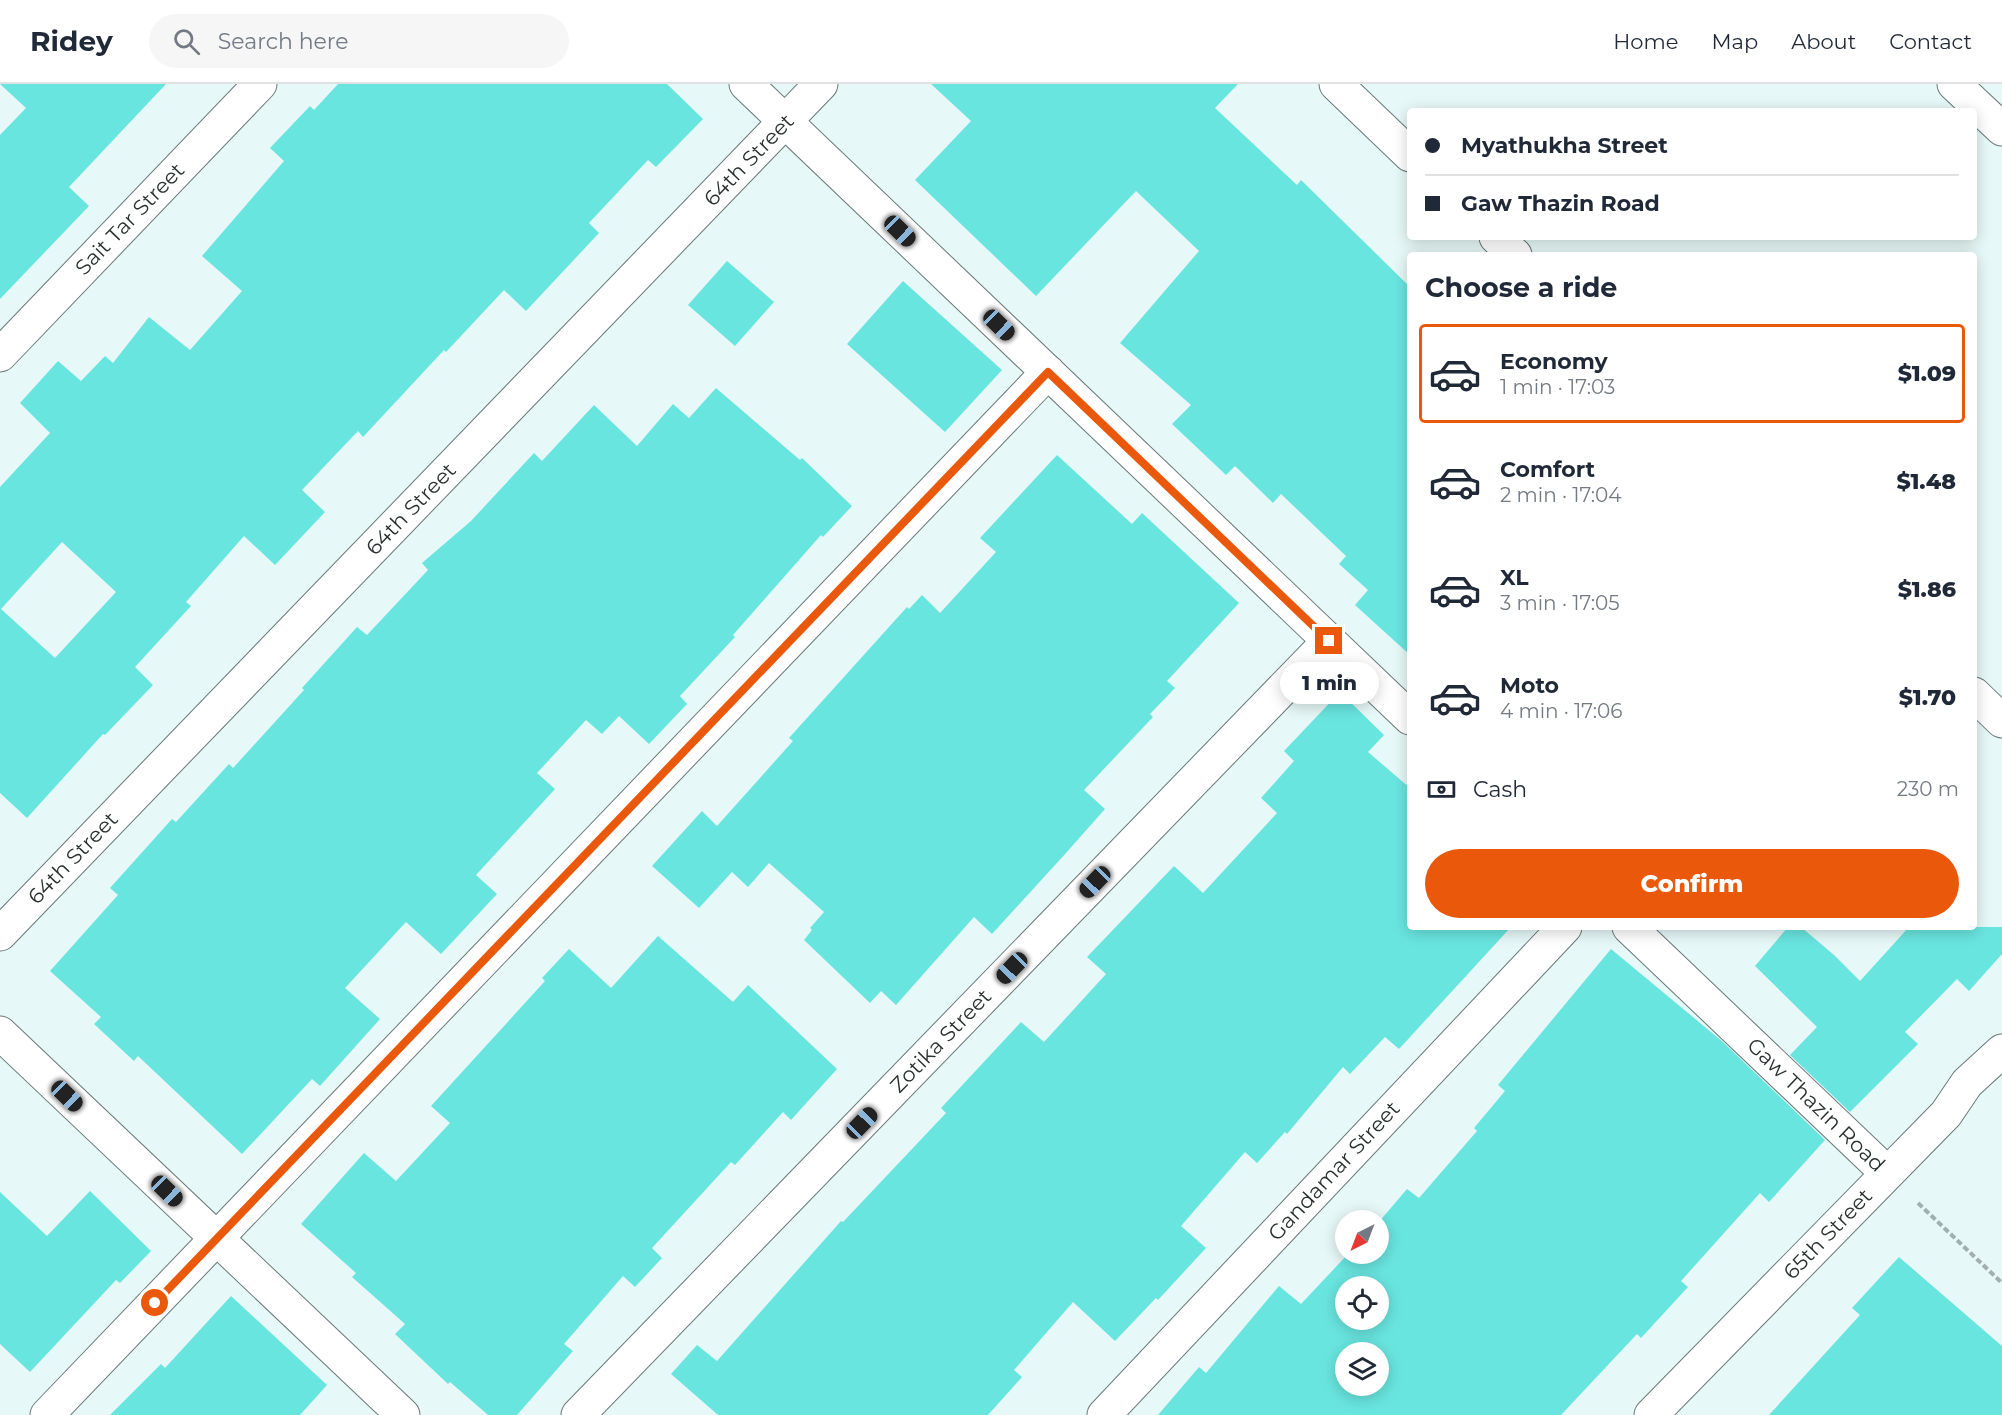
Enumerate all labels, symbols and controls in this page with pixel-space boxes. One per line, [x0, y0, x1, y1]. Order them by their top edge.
search box [149, 14, 569, 68]
text: Ridey [30, 24, 113, 58]
icon: search [170, 25, 203, 58]
text: Search here [218, 28, 349, 55]
text: Home [1613, 29, 1678, 54]
text: Map [1711, 29, 1758, 54]
text: About [1791, 29, 1856, 54]
text: Contact [1889, 29, 1972, 54]
street label: 64th Street [699, 108, 799, 211]
text: Myathukha Street [1461, 132, 1668, 159]
street label: Sait Tar Street [70, 157, 189, 280]
text: Gaw Thazin Road [1461, 190, 1660, 217]
car [881, 212, 919, 250]
text: Choose a ride [1425, 271, 1617, 304]
car [980, 306, 1018, 344]
icon: car [1428, 347, 1482, 401]
text: Economy [1500, 348, 1608, 375]
text: $1.09 [1898, 360, 1956, 387]
text: 1 min · 17:03 [1500, 375, 1615, 399]
icon: car [1428, 455, 1482, 509]
text: Comfort [1500, 456, 1595, 483]
street label: 64th Street [361, 457, 461, 560]
text: $1.48 [1896, 468, 1956, 495]
text: 2 min · 17:04 [1500, 483, 1622, 507]
icon: car [1428, 563, 1482, 617]
text: XL [1500, 564, 1529, 591]
text: $1.86 [1898, 576, 1956, 603]
text: 3 min · 17:05 [1500, 591, 1620, 615]
route end [1315, 627, 1342, 654]
callout: 1 min [1280, 662, 1378, 704]
text: 1 min [1302, 671, 1357, 695]
icon: car [1428, 671, 1482, 725]
text: Moto [1500, 672, 1559, 699]
text: $1.70 [1899, 684, 1956, 711]
text: 4 min · 17:06 [1500, 699, 1622, 723]
icon: cash [1425, 773, 1458, 806]
text: Cash [1473, 776, 1527, 803]
text: 230 m [1897, 777, 1959, 801]
street label: 64th Street [23, 806, 123, 909]
button: Confirm [1425, 849, 1959, 918]
car [1076, 863, 1114, 901]
car [993, 949, 1031, 987]
street label: Zotika Street [885, 984, 996, 1098]
street label: Gaw Thazin Road [1742, 1032, 1890, 1177]
car [48, 1077, 86, 1115]
street label: Gandamar Street [1263, 1096, 1405, 1246]
car [843, 1104, 881, 1142]
car [148, 1172, 186, 1210]
street label: 65th Street [1778, 1183, 1877, 1284]
north arrow [1335, 1210, 1389, 1264]
map controls [1335, 1210, 1389, 1396]
button: locate [1335, 1276, 1389, 1330]
route start [141, 1289, 168, 1316]
button: layers [1335, 1342, 1389, 1396]

